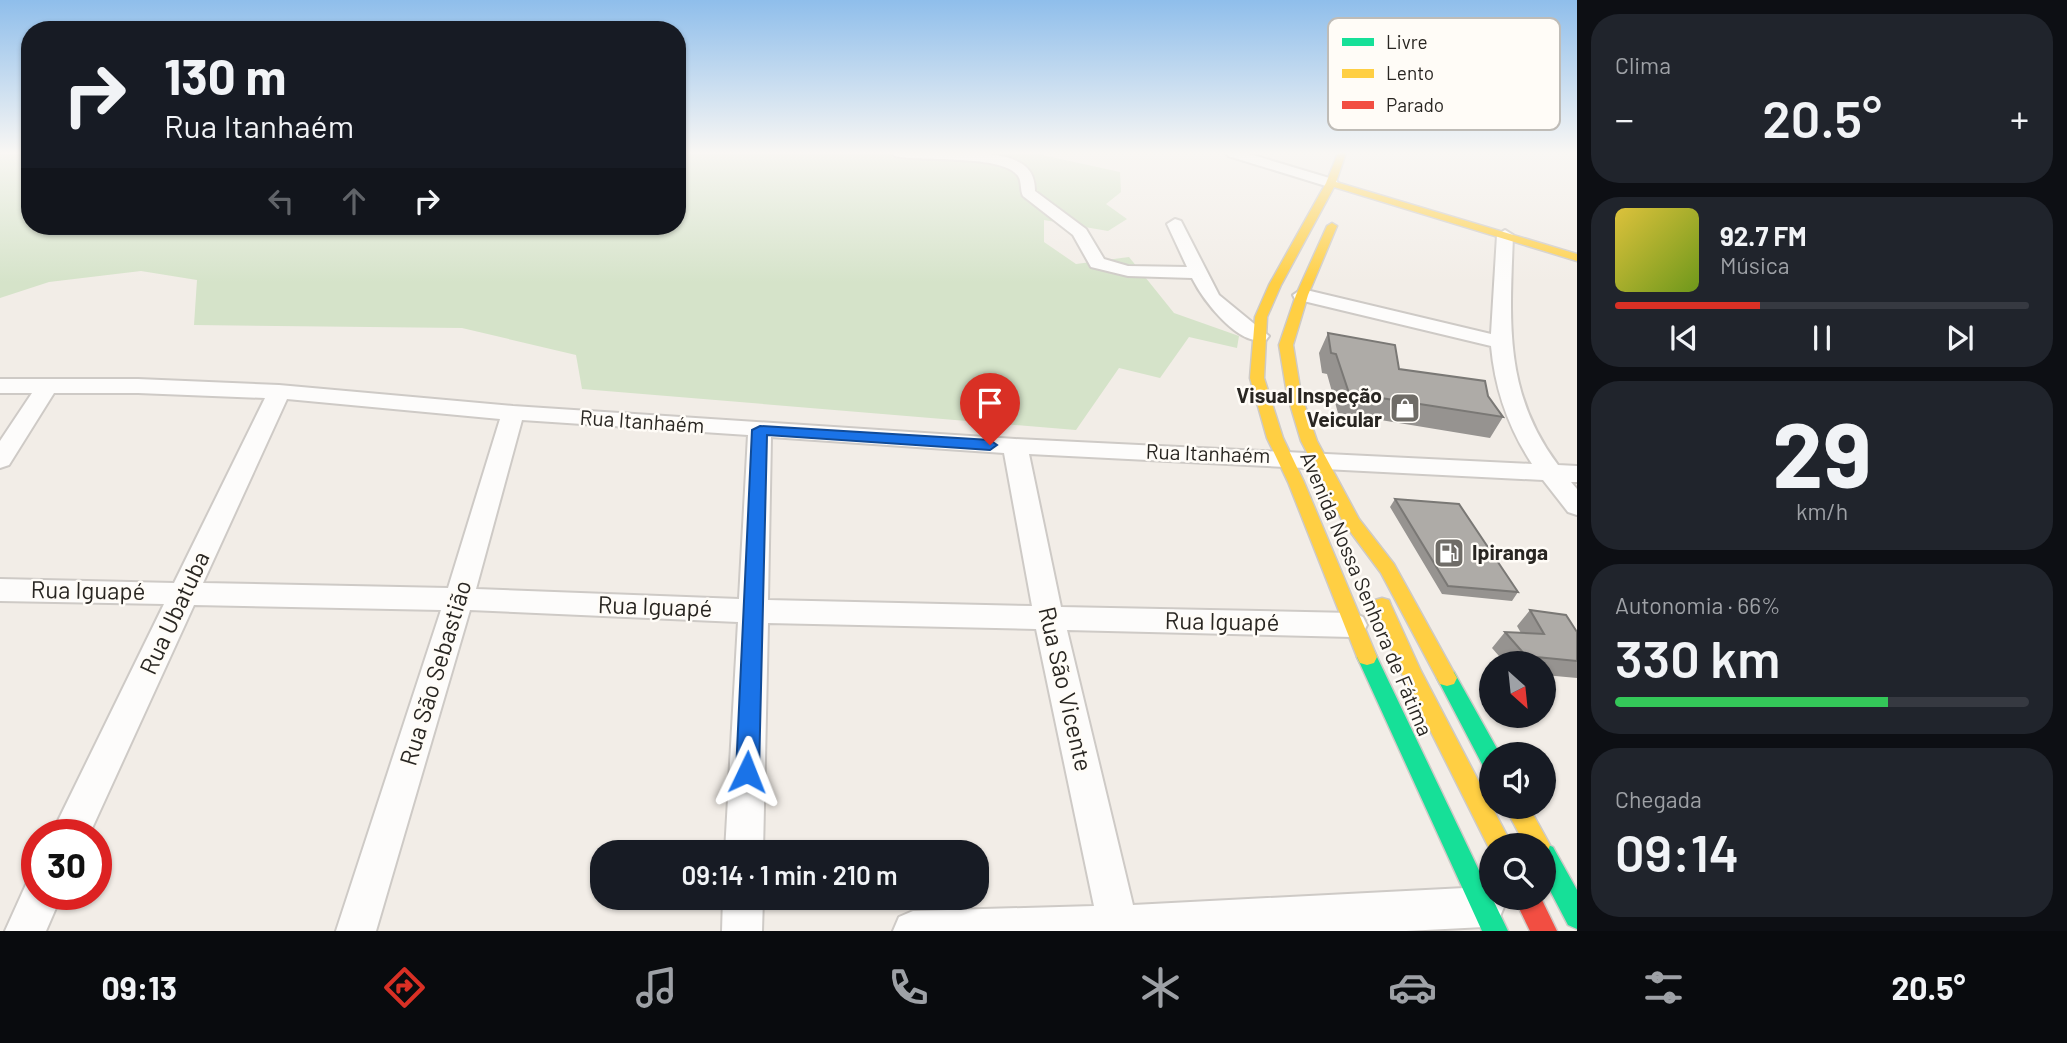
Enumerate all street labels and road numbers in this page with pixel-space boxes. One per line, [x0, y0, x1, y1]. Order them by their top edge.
street label: Rua Itanhaém [579, 404, 705, 437]
street label: Rua Itanhaém [1145, 438, 1271, 467]
street label: Avenida Nossa Senhora de Fátima [1296, 448, 1439, 739]
street label: Rua Ubatuba [133, 546, 215, 679]
street label: Rua Iguapé [30, 574, 146, 605]
street label: Rua São Sebastião [393, 576, 477, 769]
street label: Rua Iguapé [597, 589, 713, 622]
street label: Rua São Vicente [1033, 604, 1099, 774]
street label: Rua Iguapé [1164, 605, 1280, 636]

